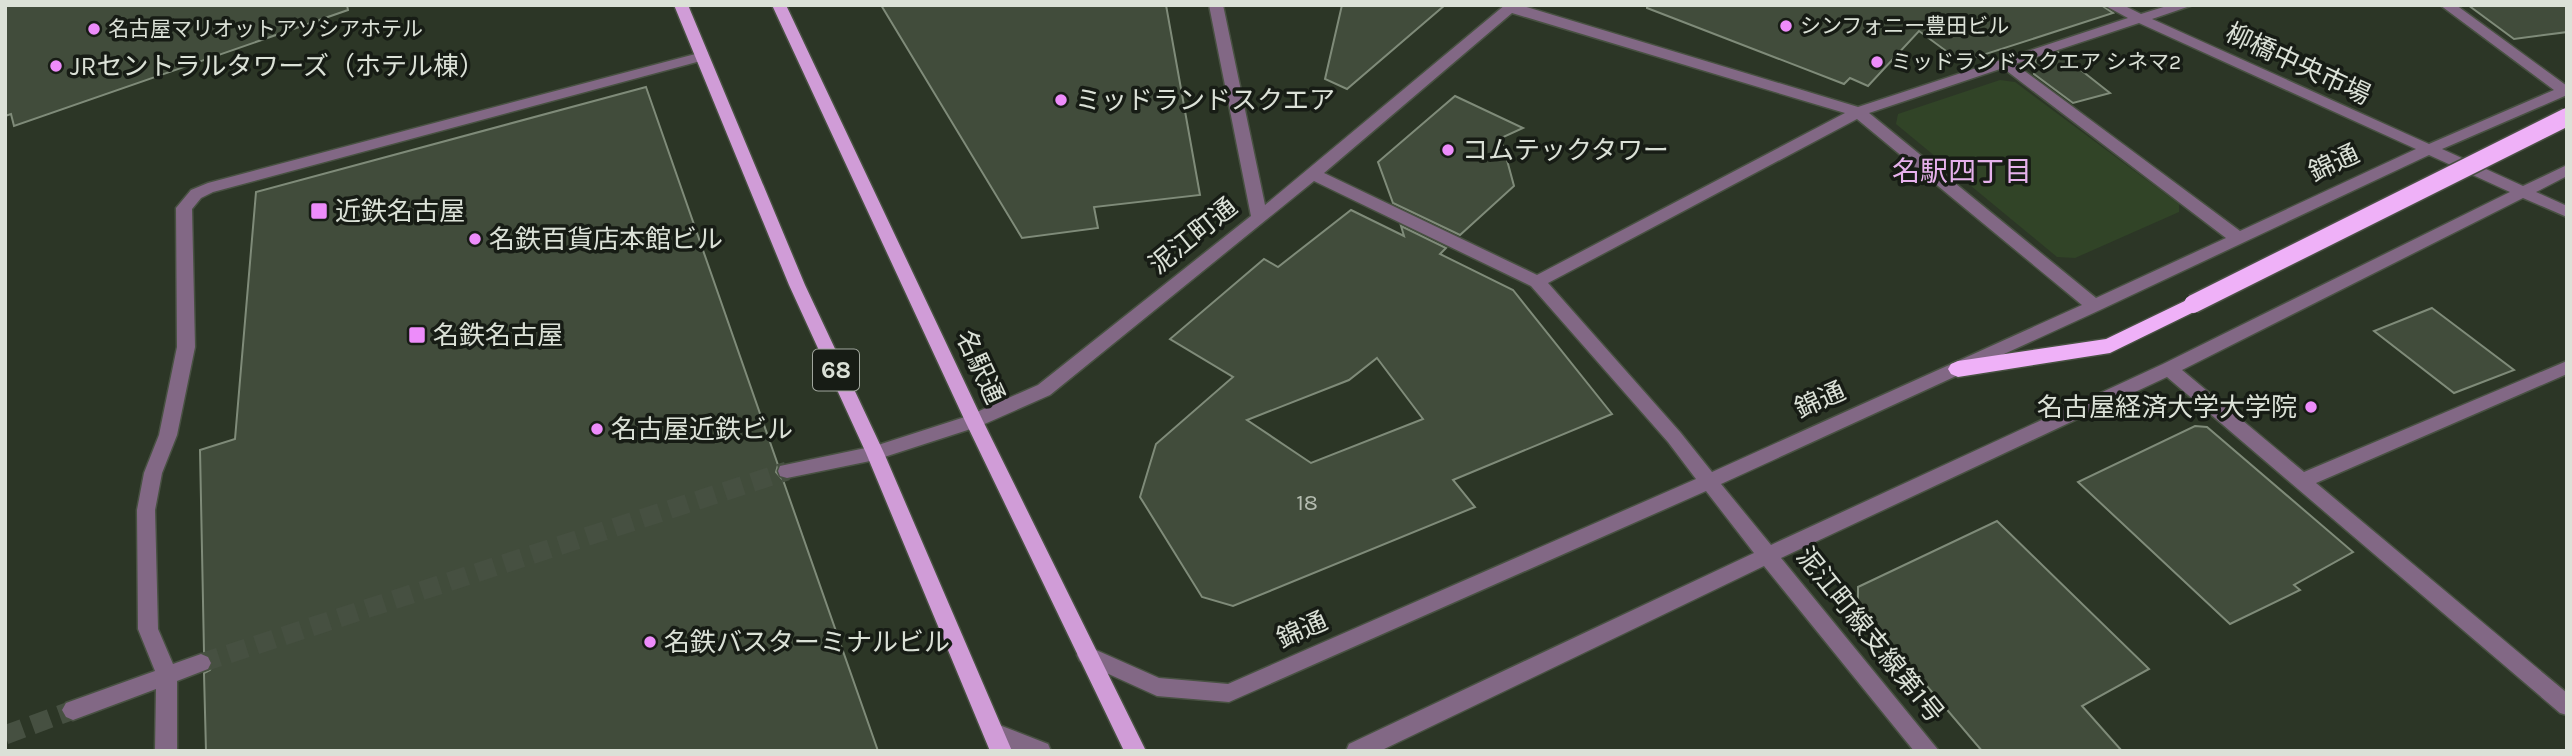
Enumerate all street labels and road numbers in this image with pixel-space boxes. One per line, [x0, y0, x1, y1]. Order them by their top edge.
street label: 柳橋中央市場 [2221, 17, 2375, 111]
street label: 錦通 [2304, 138, 2364, 188]
street label: 泥江町通 [1143, 191, 1243, 281]
street label: 名駅通 [949, 325, 1011, 409]
road number: 68 [813, 349, 859, 390]
street label: 錦通 [1790, 375, 1850, 425]
street label: 泥江町線支線第1号 [1790, 541, 1950, 729]
street label: 錦通 [1272, 605, 1332, 655]

